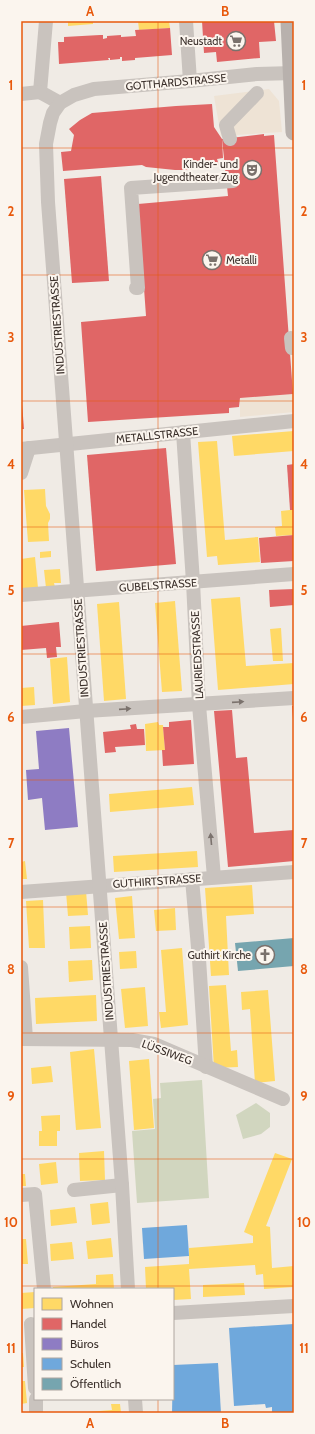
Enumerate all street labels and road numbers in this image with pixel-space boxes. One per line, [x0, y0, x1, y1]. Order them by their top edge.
street label: GOTTHARDSTRASSE [125, 71, 227, 93]
street label: INDUSTRIESTRASSE [47, 275, 67, 375]
street label: METALLSTRASSE [115, 424, 199, 446]
street label: GUBELSTRASSE [119, 575, 197, 595]
street label: INDUSTRIESTRASSE [71, 598, 91, 698]
street label: LAURIEDSTRASSE [188, 611, 206, 699]
street label: GUTHIRTSTRASSE [112, 871, 202, 891]
street label: INDUSTRIESTRASSE [96, 921, 116, 1021]
street label: LÜSSIWEG [140, 1036, 194, 1068]

